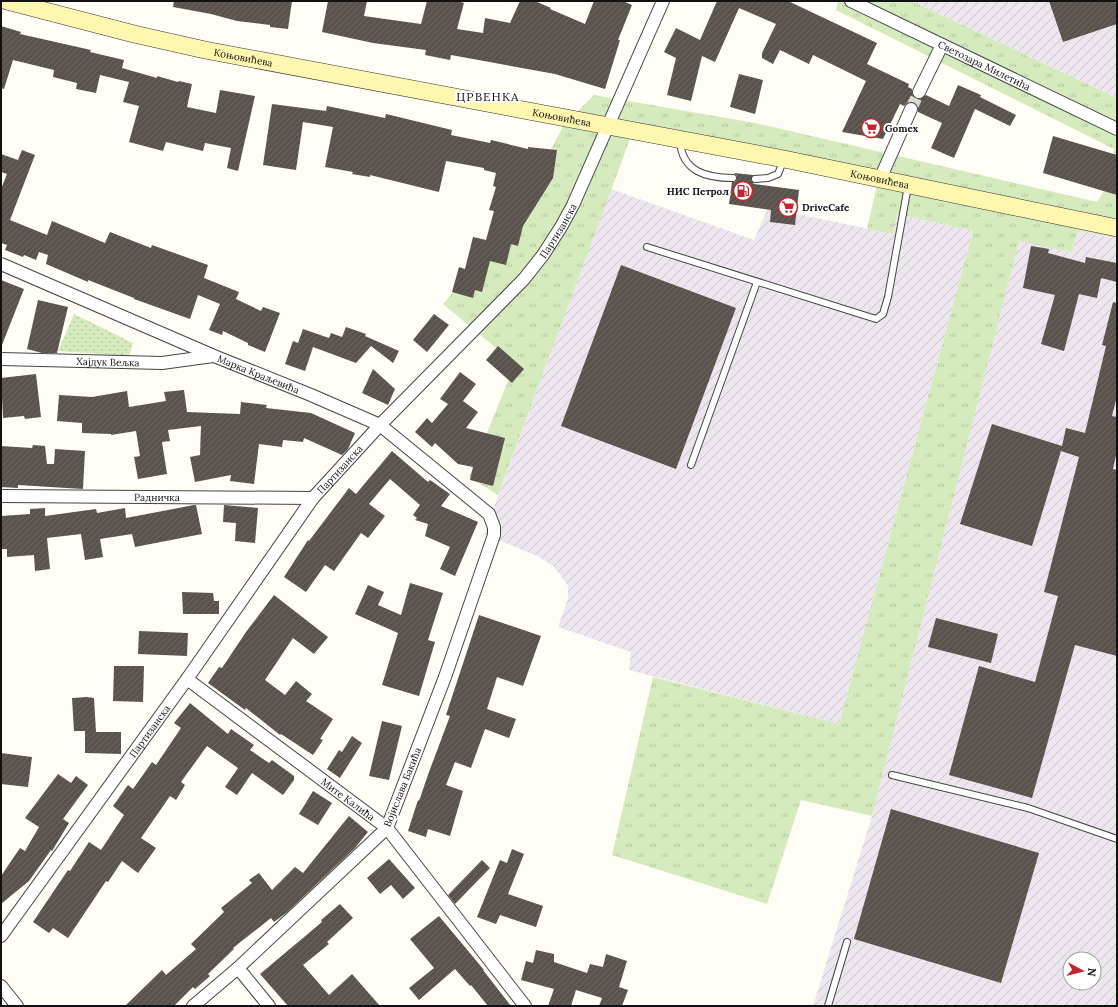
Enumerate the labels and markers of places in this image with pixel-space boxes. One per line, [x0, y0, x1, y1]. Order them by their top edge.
supermarket icon: Gomex [860, 117, 882, 139]
place label: Gomex [885, 122, 919, 135]
fuel station icon: НИС Петрол [732, 180, 754, 202]
place label: НИС Петрол [667, 185, 729, 198]
supermarket icon: DriveCafe [777, 196, 799, 218]
place label: DriveCafe [802, 201, 850, 214]

